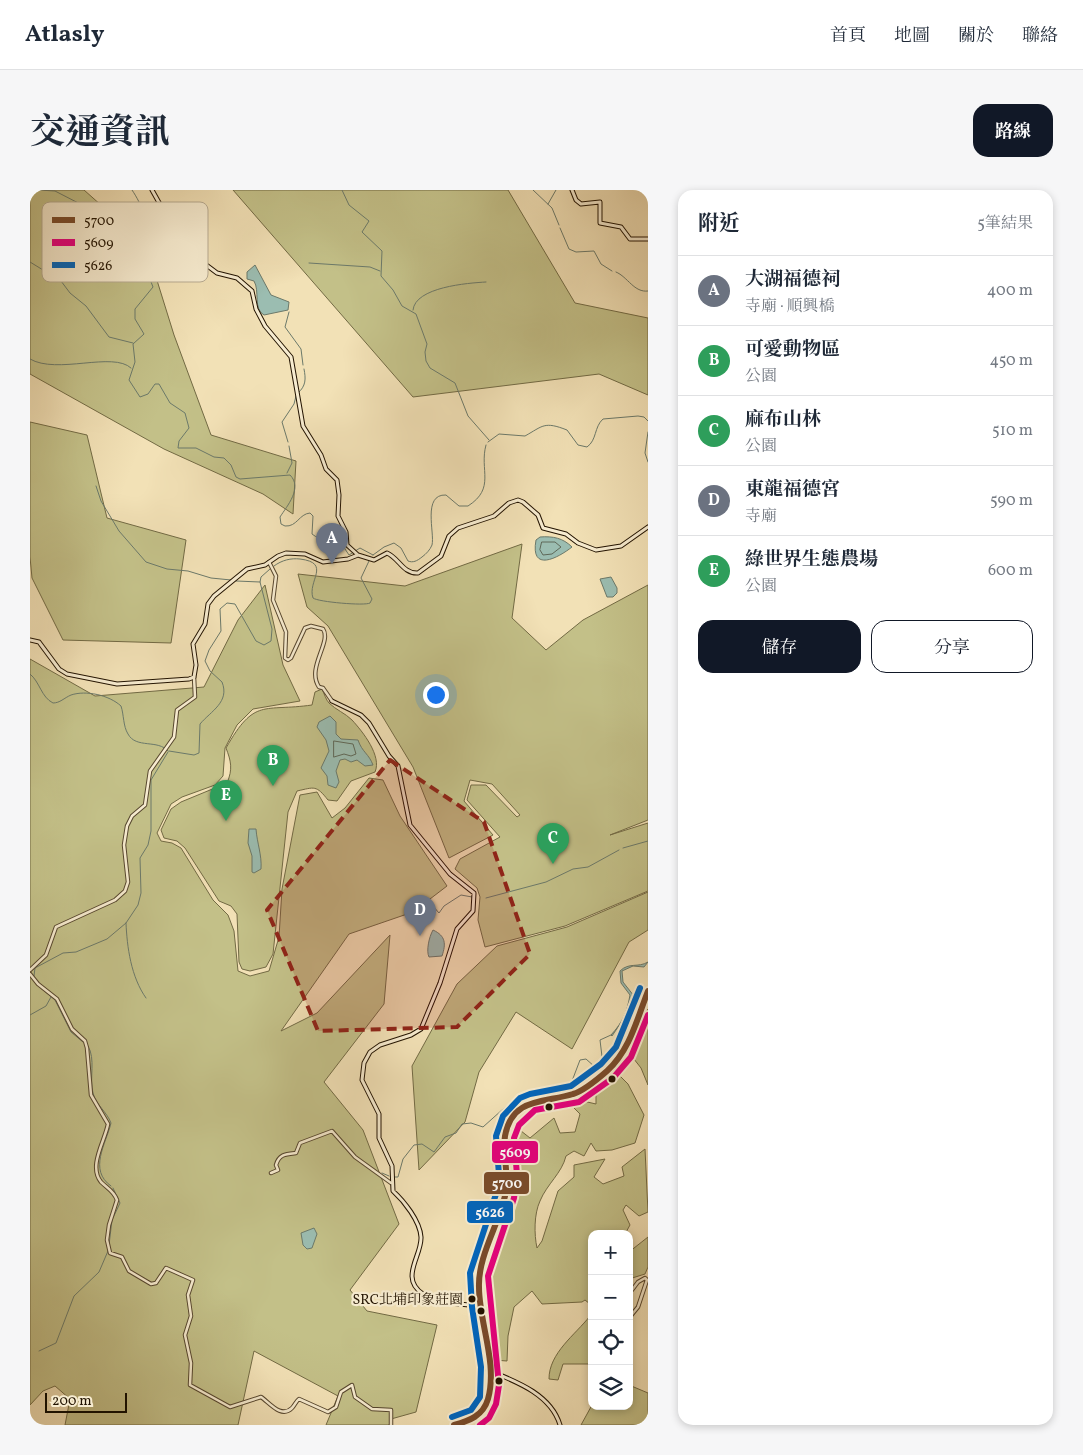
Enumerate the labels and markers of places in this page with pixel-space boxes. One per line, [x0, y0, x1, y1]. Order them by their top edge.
pin: A [316, 523, 348, 564]
pin: B [257, 745, 289, 786]
pin: E [210, 780, 242, 821]
pin: C [537, 823, 569, 864]
pin: D [404, 895, 436, 936]
unlabelled marker [607, 1074, 617, 1084]
unlabelled marker [544, 1102, 554, 1112]
place label: SRC北埔印象莊園 [353, 1291, 463, 1310]
marker: SRC北埔印象莊園 [467, 1294, 477, 1304]
unlabelled marker [476, 1306, 486, 1316]
unlabelled marker [494, 1376, 504, 1386]

